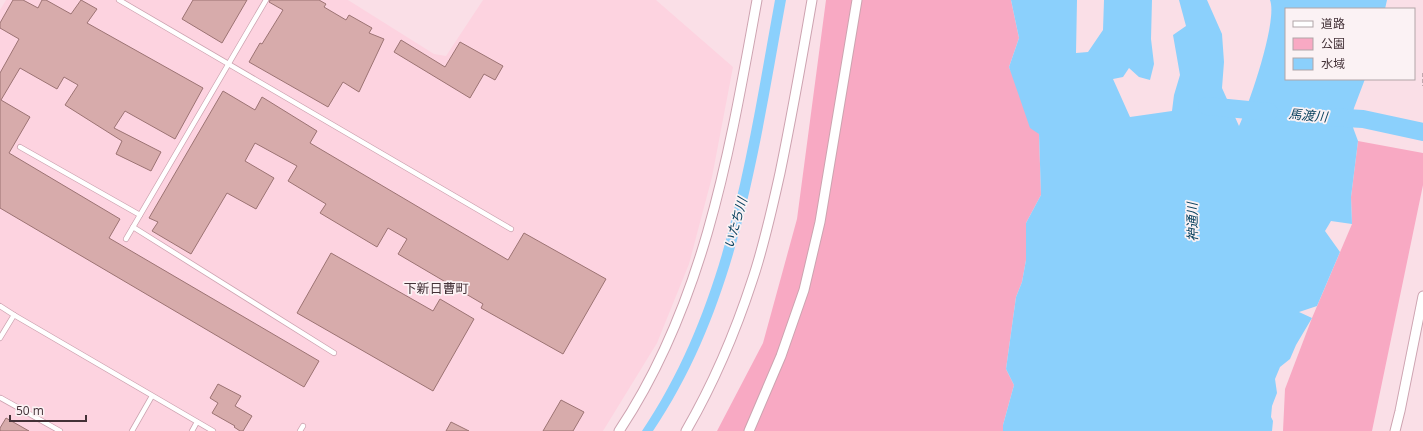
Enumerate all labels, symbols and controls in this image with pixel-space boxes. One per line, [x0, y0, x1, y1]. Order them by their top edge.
legend [1285, 8, 1415, 80]
text: 道路 [1321, 15, 1345, 32]
text: 公園 [1321, 35, 1345, 52]
text: 水域 [1321, 55, 1345, 72]
water label: 馬渡川 [1288, 104, 1330, 126]
water label: いたち川 [719, 194, 751, 250]
water label: 神通川 [1183, 200, 1201, 242]
district label: 下新日曹町 [403, 279, 469, 297]
scale bar [10, 397, 86, 423]
text: 50 m [16, 402, 44, 419]

